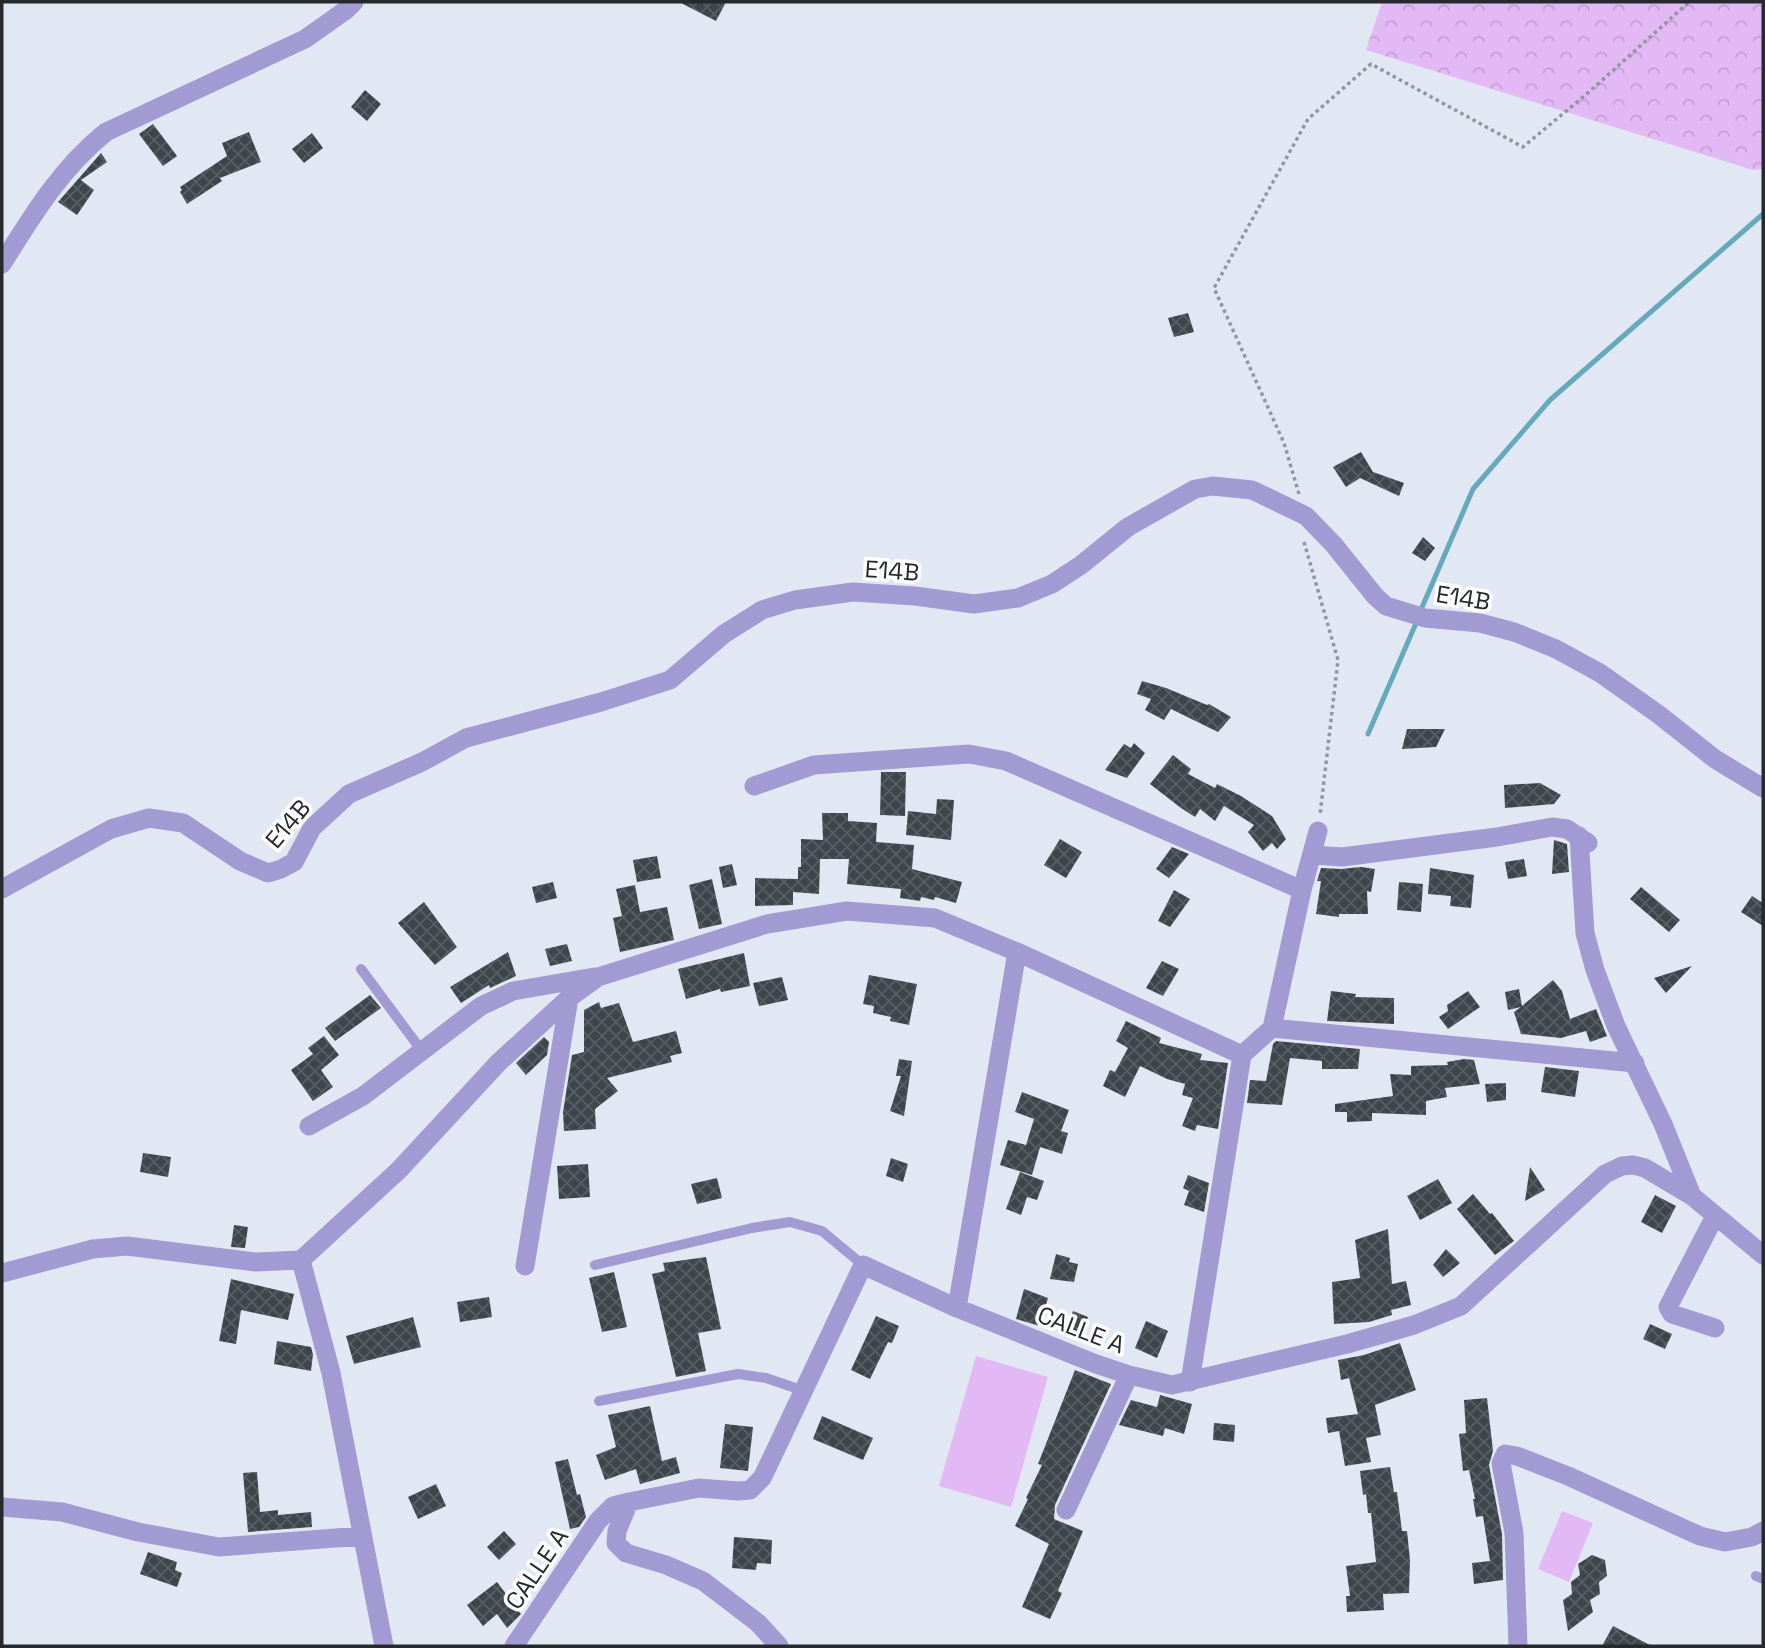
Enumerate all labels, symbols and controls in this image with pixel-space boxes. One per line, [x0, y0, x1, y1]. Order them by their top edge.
street label: E14B [864, 553, 920, 588]
street label: E14B [1434, 578, 1492, 617]
street label: E14B [258, 793, 317, 854]
street label: CALLE A [1033, 1299, 1129, 1360]
street label: CALLE A [498, 1522, 575, 1615]

